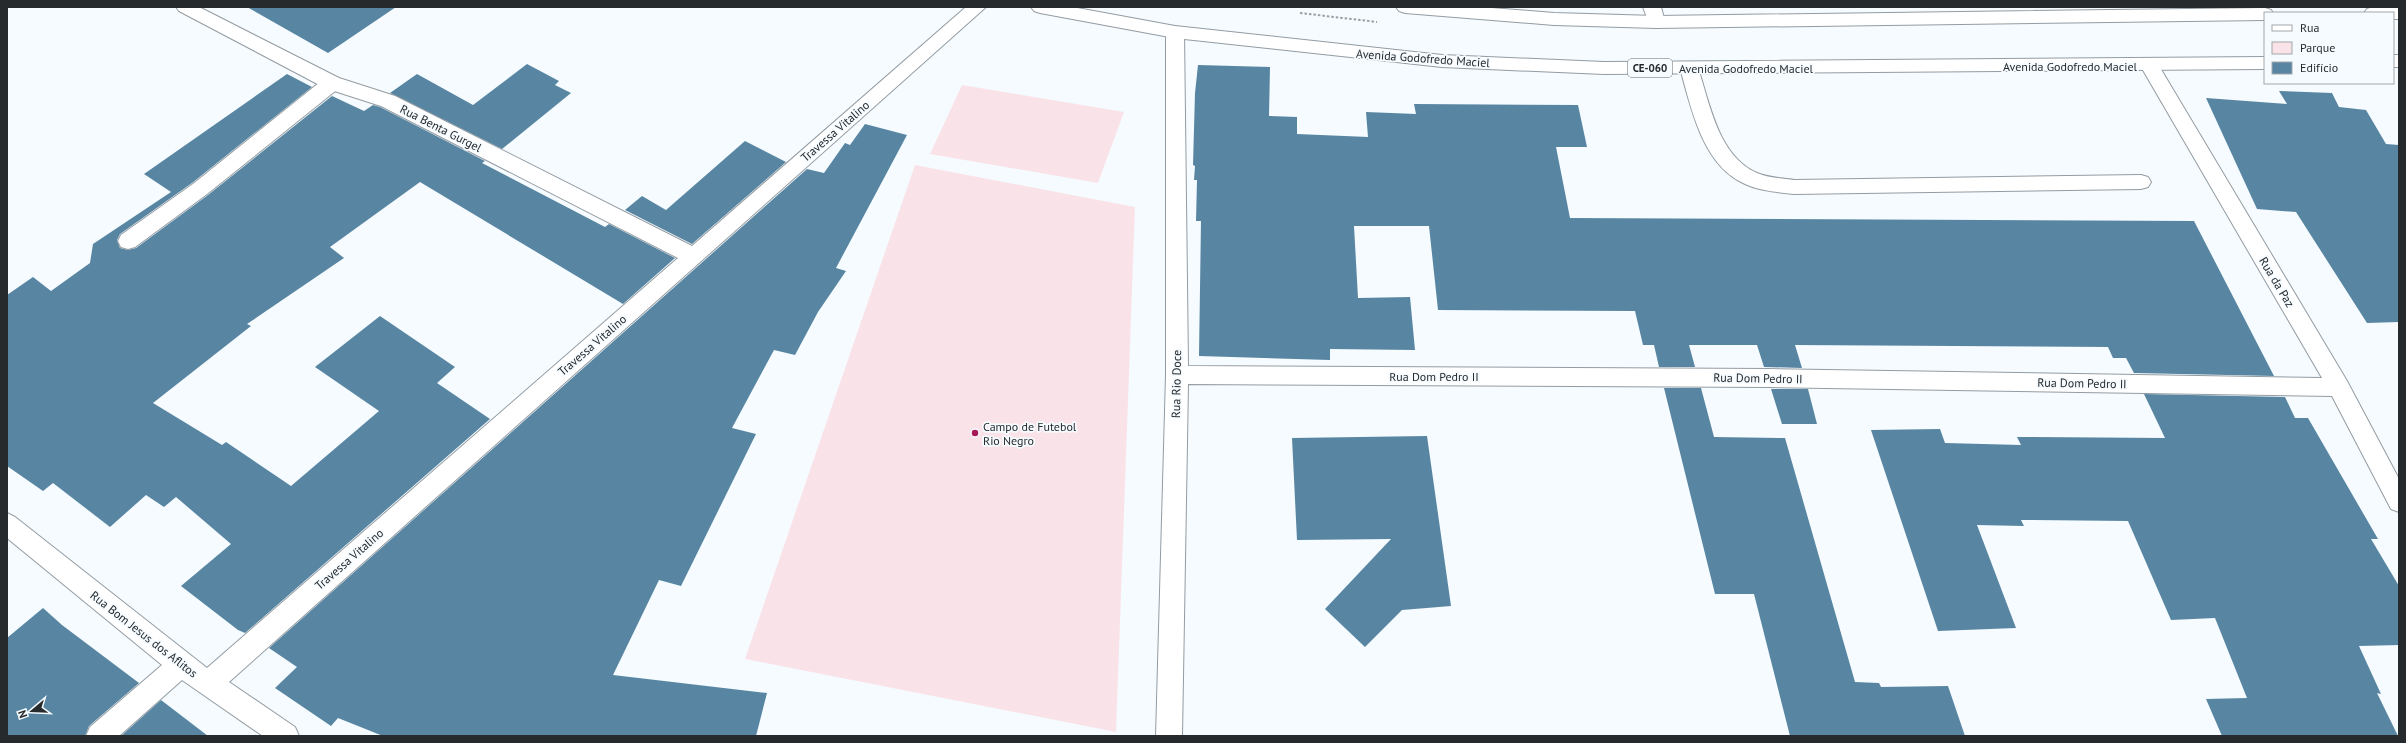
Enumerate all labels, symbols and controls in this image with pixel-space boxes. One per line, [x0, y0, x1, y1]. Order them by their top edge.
legend [2264, 12, 2394, 84]
text: Rua [2300, 20, 2319, 35]
text: Parque [2300, 40, 2335, 55]
street label: Avenida Godofredo Maciel [1356, 46, 1491, 70]
road number: CE-060 [1628, 59, 1672, 77]
street label: Avenida Godofredo Maciel [2003, 59, 2138, 74]
text: Edifício [2300, 60, 2338, 75]
street label: Avenida Godofredo Maciel [1679, 61, 1814, 76]
street label: Travessa Vitalino [798, 97, 872, 165]
street label: Rua Benta Gurgel [398, 101, 485, 155]
street label: Rua da Paz [2256, 254, 2298, 310]
street label: Travessa Vitalino [555, 311, 629, 379]
street label: Rua Rio Doce [1168, 350, 1184, 418]
street label: Rua Dom Pedro II [1389, 369, 1479, 384]
street label: Rua Dom Pedro II [1713, 370, 1803, 386]
street label: Rua Dom Pedro II [2037, 375, 2127, 391]
place label: Campo de Futebol Rio Negro [983, 419, 1077, 448]
marker: Campo de Futebol Rio Negro [970, 428, 980, 438]
street label: Travessa Vitalino [312, 525, 386, 593]
street label: Rua Bom Jesus dos Aflitos [87, 588, 201, 680]
north arrow [12, 691, 52, 731]
text: N [15, 709, 30, 720]

